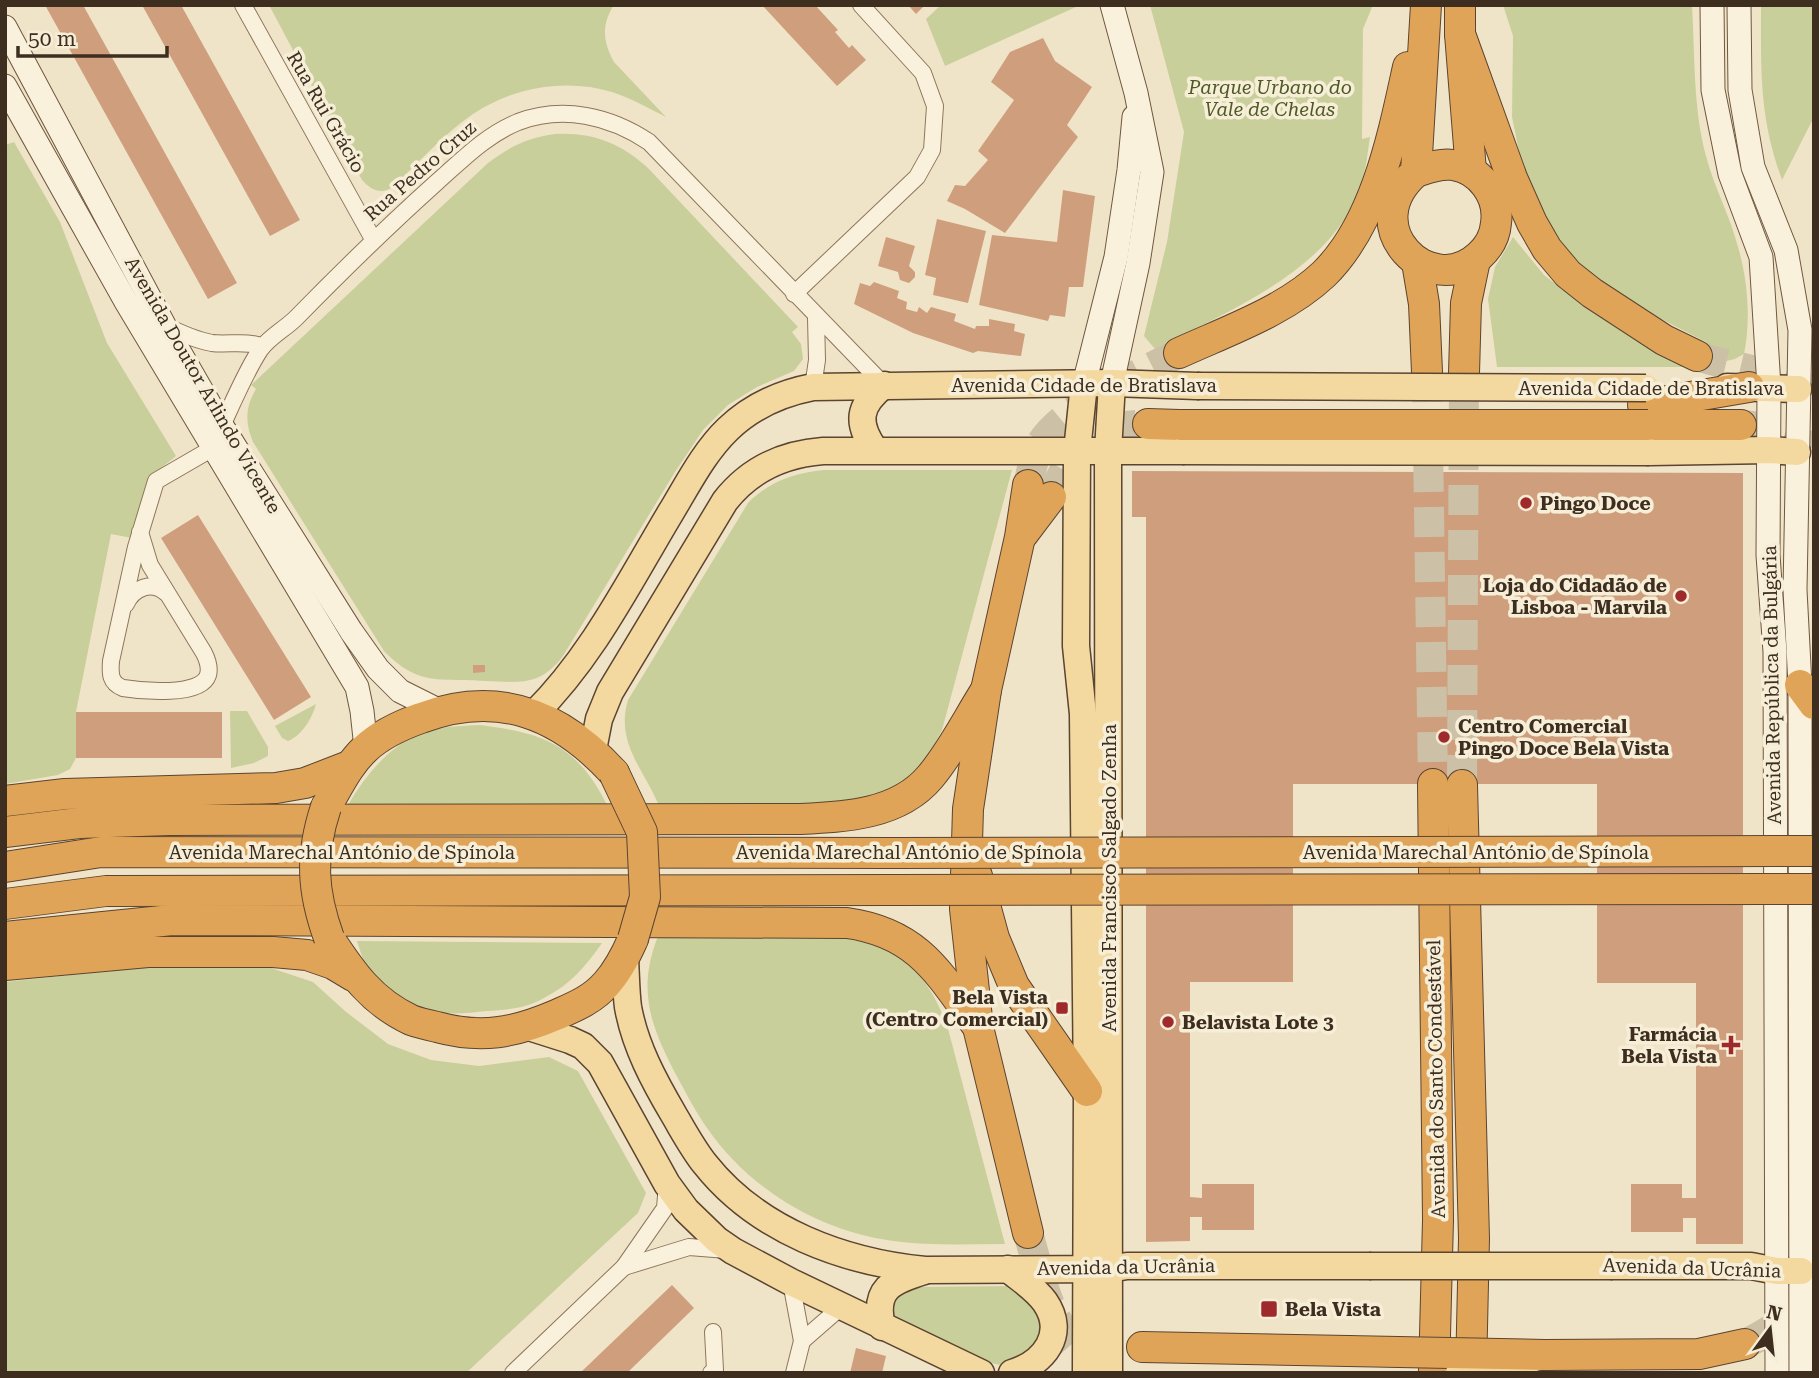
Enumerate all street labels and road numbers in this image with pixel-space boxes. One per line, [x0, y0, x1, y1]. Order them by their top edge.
street label: Rua Rui Grácio [282, 47, 370, 177]
street label: Rua Pedro Cruz [359, 116, 481, 226]
street label: Avenida Doutor Arlindo Vicente [120, 252, 286, 518]
street label: Avenida Cidade de Bratislava [951, 374, 1218, 397]
street label: Avenida Cidade de Bratislava [1518, 377, 1785, 400]
street label: Avenida República da Bulgária [1758, 544, 1786, 825]
street label: Avenida Francisco Salgado Zenha [1098, 723, 1121, 1032]
street label: Avenida Marechal António de Spínola [169, 841, 516, 864]
street label: Avenida Marechal António de Spínola [736, 841, 1083, 864]
street label: Avenida Marechal António de Spínola [1303, 841, 1650, 864]
street label: Avenida do Santo Condestável [1422, 939, 1450, 1219]
street label: Avenida da Ucrânia [1602, 1253, 1782, 1283]
street label: Avenida da Ucrânia [1037, 1254, 1216, 1280]

